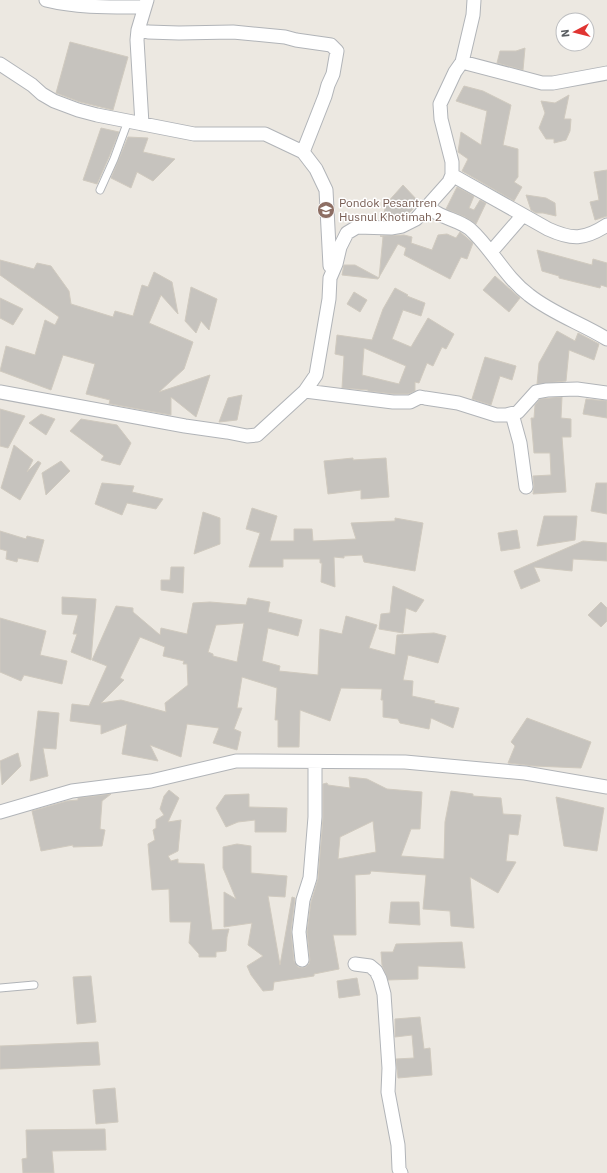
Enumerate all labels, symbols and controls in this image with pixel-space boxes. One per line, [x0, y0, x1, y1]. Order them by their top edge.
north arrow [555, 12, 595, 52]
text: N [558, 28, 573, 38]
place label: Pondok Pesantren Husnul Khotimah 2 [339, 195, 442, 224]
school or university icon: Pondok Pesantren Husnul Khotimah 2 [316, 200, 336, 220]

